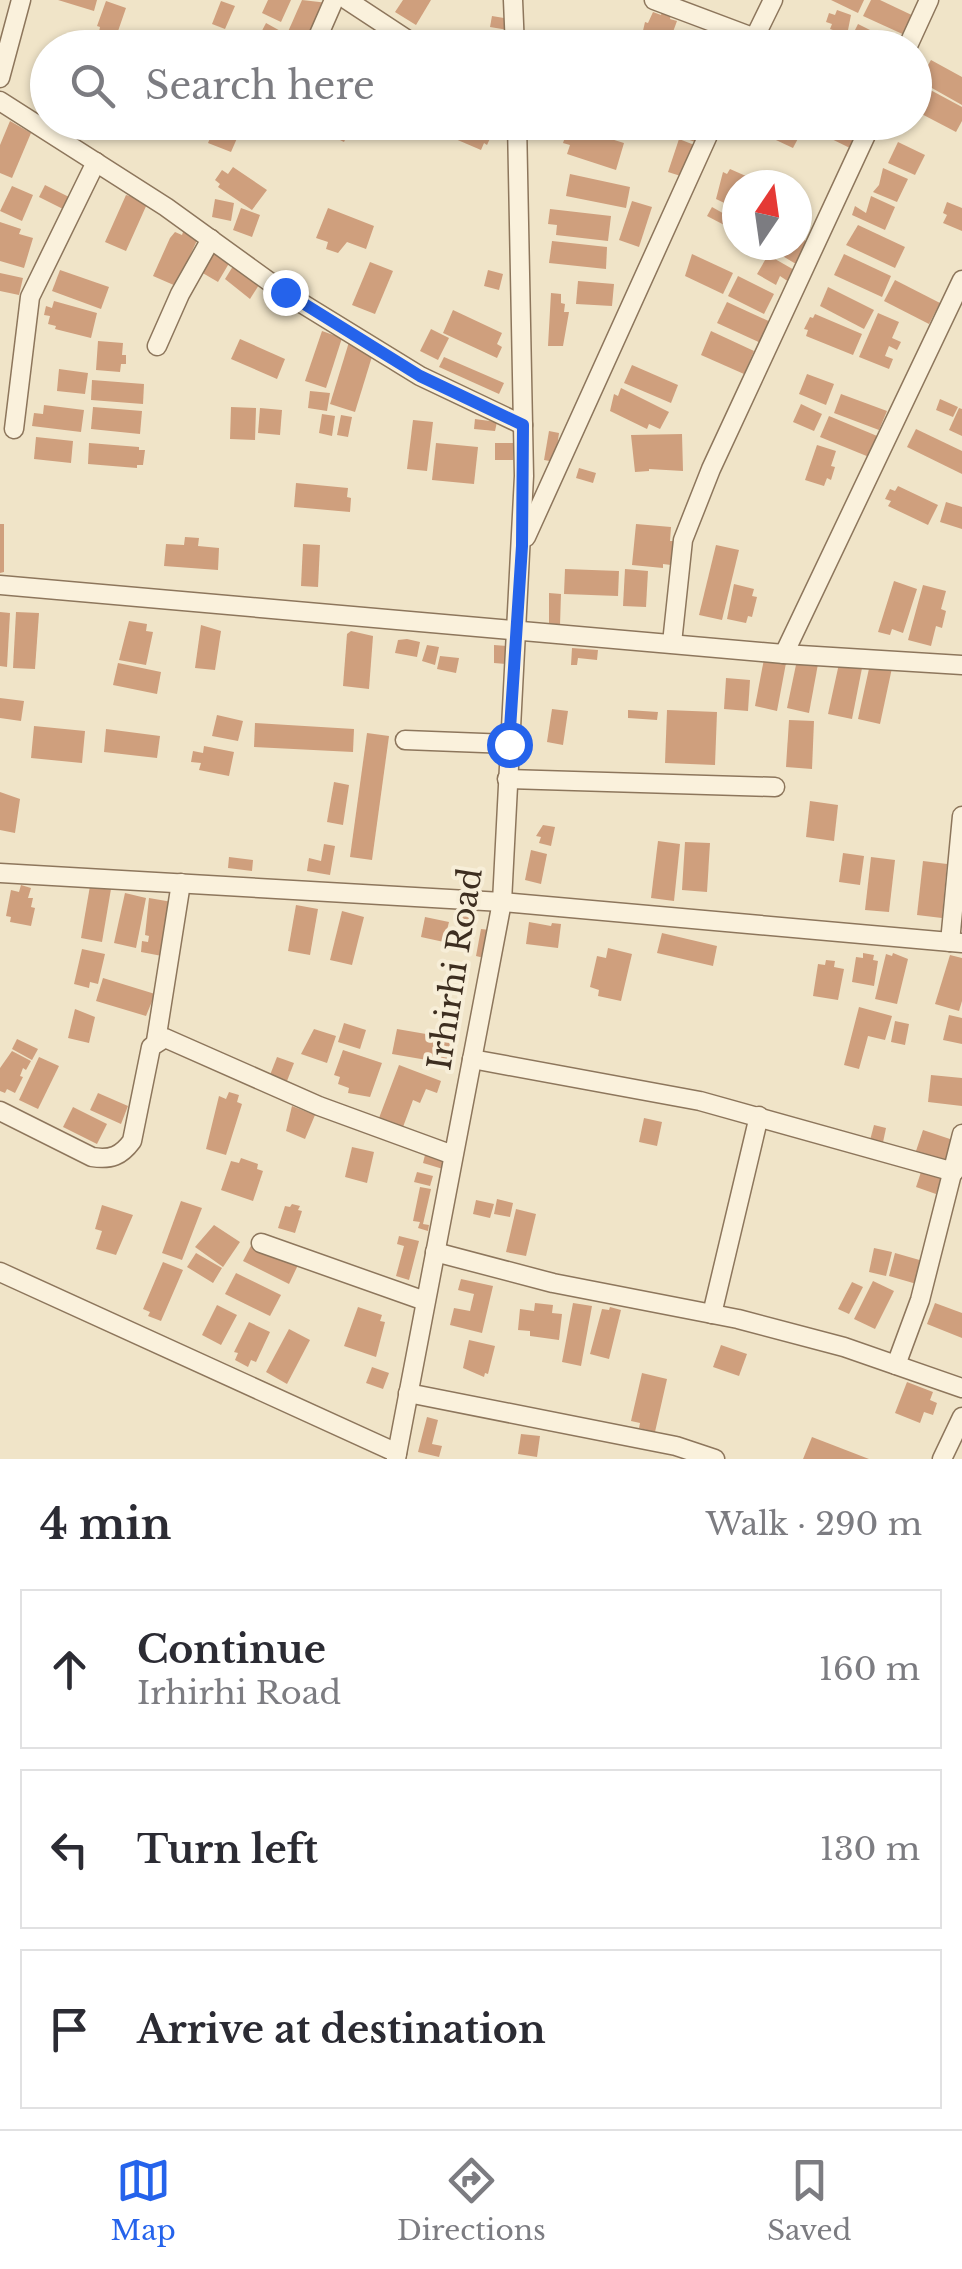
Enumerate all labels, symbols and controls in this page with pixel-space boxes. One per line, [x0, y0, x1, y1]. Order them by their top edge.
search box [30, 30, 932, 140]
icon: search [65, 58, 120, 113]
text: Search here [145, 62, 375, 109]
north arrow [722, 170, 812, 260]
route end [263, 270, 309, 316]
route start [487, 722, 533, 768]
street label: Irhirhi Road [419, 865, 491, 1073]
text: 4 min [40, 1498, 171, 1550]
text: Walk · 290 m [706, 1504, 922, 1544]
text: Continue [137, 1626, 326, 1673]
icon: ahead [42, 1642, 97, 1697]
text: 160 m [819, 1649, 920, 1689]
text: Irhirhi Road [137, 1673, 341, 1713]
icon: left [42, 1822, 97, 1877]
text: Turn left [137, 1826, 318, 1873]
text: 130 m [820, 1829, 920, 1869]
icon: arrive [42, 2002, 97, 2057]
text: Arrive at destination [137, 2006, 546, 2053]
tab: Map [111, 2153, 176, 2248]
tab: Directions [397, 2153, 546, 2248]
tab: Saved [767, 2153, 851, 2248]

